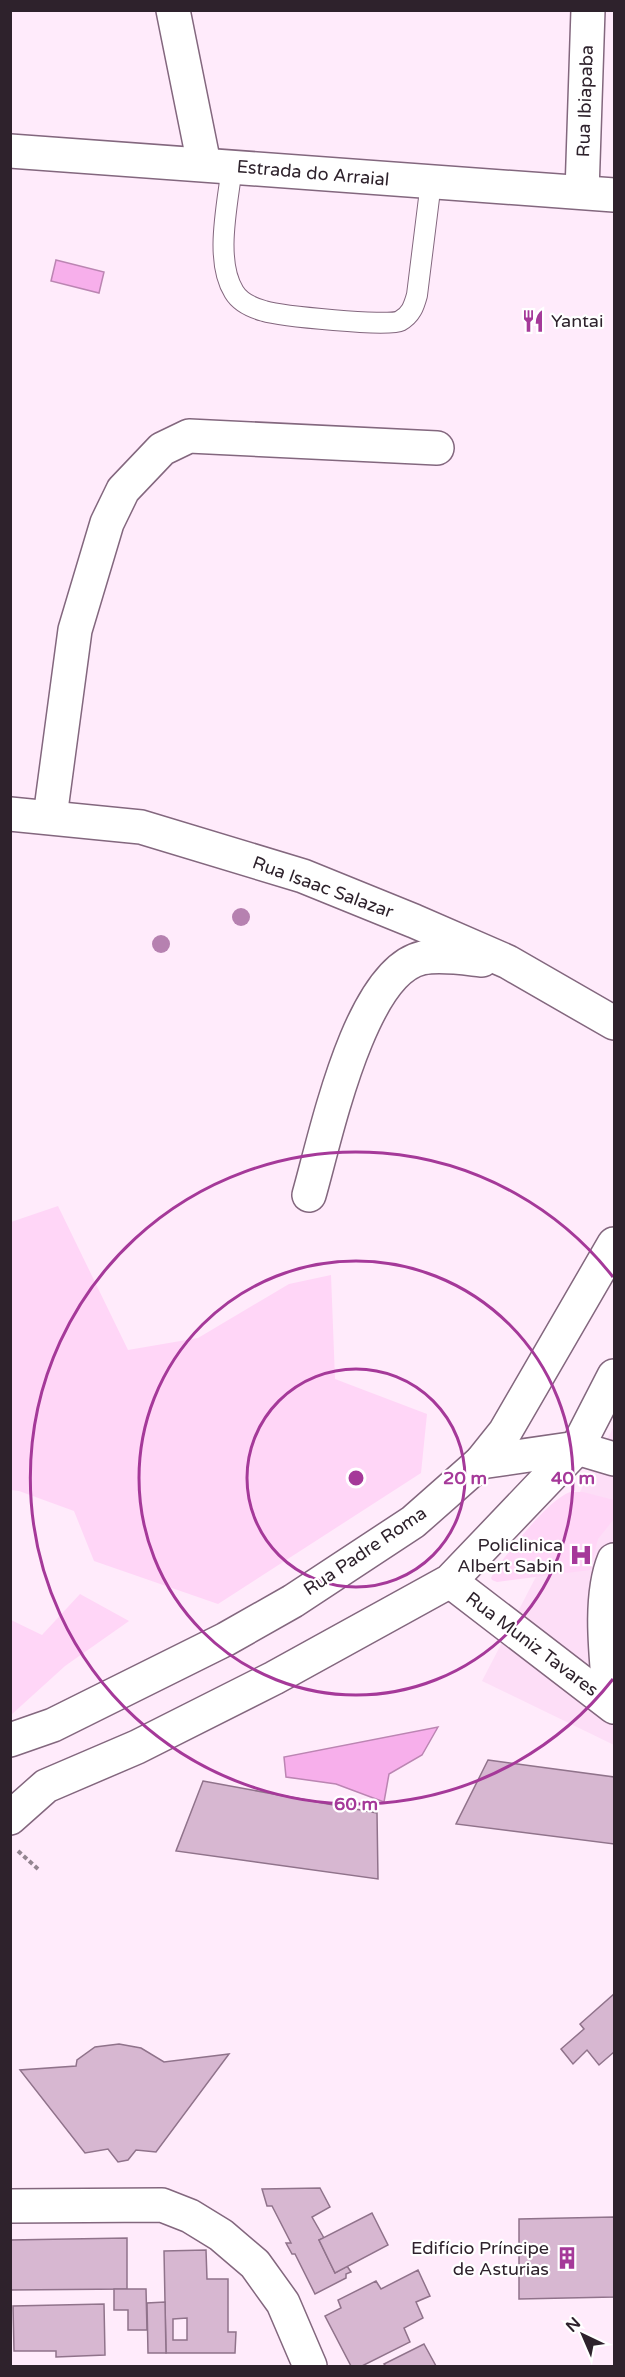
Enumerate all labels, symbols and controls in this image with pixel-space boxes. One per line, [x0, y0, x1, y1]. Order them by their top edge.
street label: Rua Ibiapaba [572, 44, 598, 158]
street label: Estrada do Arraial [236, 155, 390, 191]
restaurant icon: Yantai [520, 308, 546, 334]
place label: Yantai [551, 310, 603, 332]
street label: Rua Isaac Salazar [249, 851, 397, 923]
text: 20 m [443, 1467, 487, 1489]
text: 40 m [551, 1467, 595, 1489]
centre of rings [346, 1468, 366, 1488]
street label: Rua Padre Roma [299, 1502, 431, 1600]
place label: Policlinica Albert Sabin [457, 1534, 563, 1577]
hospital icon: Policlinica Albert Sabin [568, 1542, 594, 1568]
street label: Rua Muniz Tavares [461, 1587, 603, 1701]
text: 60 m [334, 1793, 378, 1815]
place label: Edifício Príncipe de Asturias [411, 2237, 549, 2280]
building icon: Edifício Príncipe de Asturias [554, 2245, 580, 2271]
north arrow [553, 2305, 613, 2365]
text: N [562, 2313, 585, 2337]

